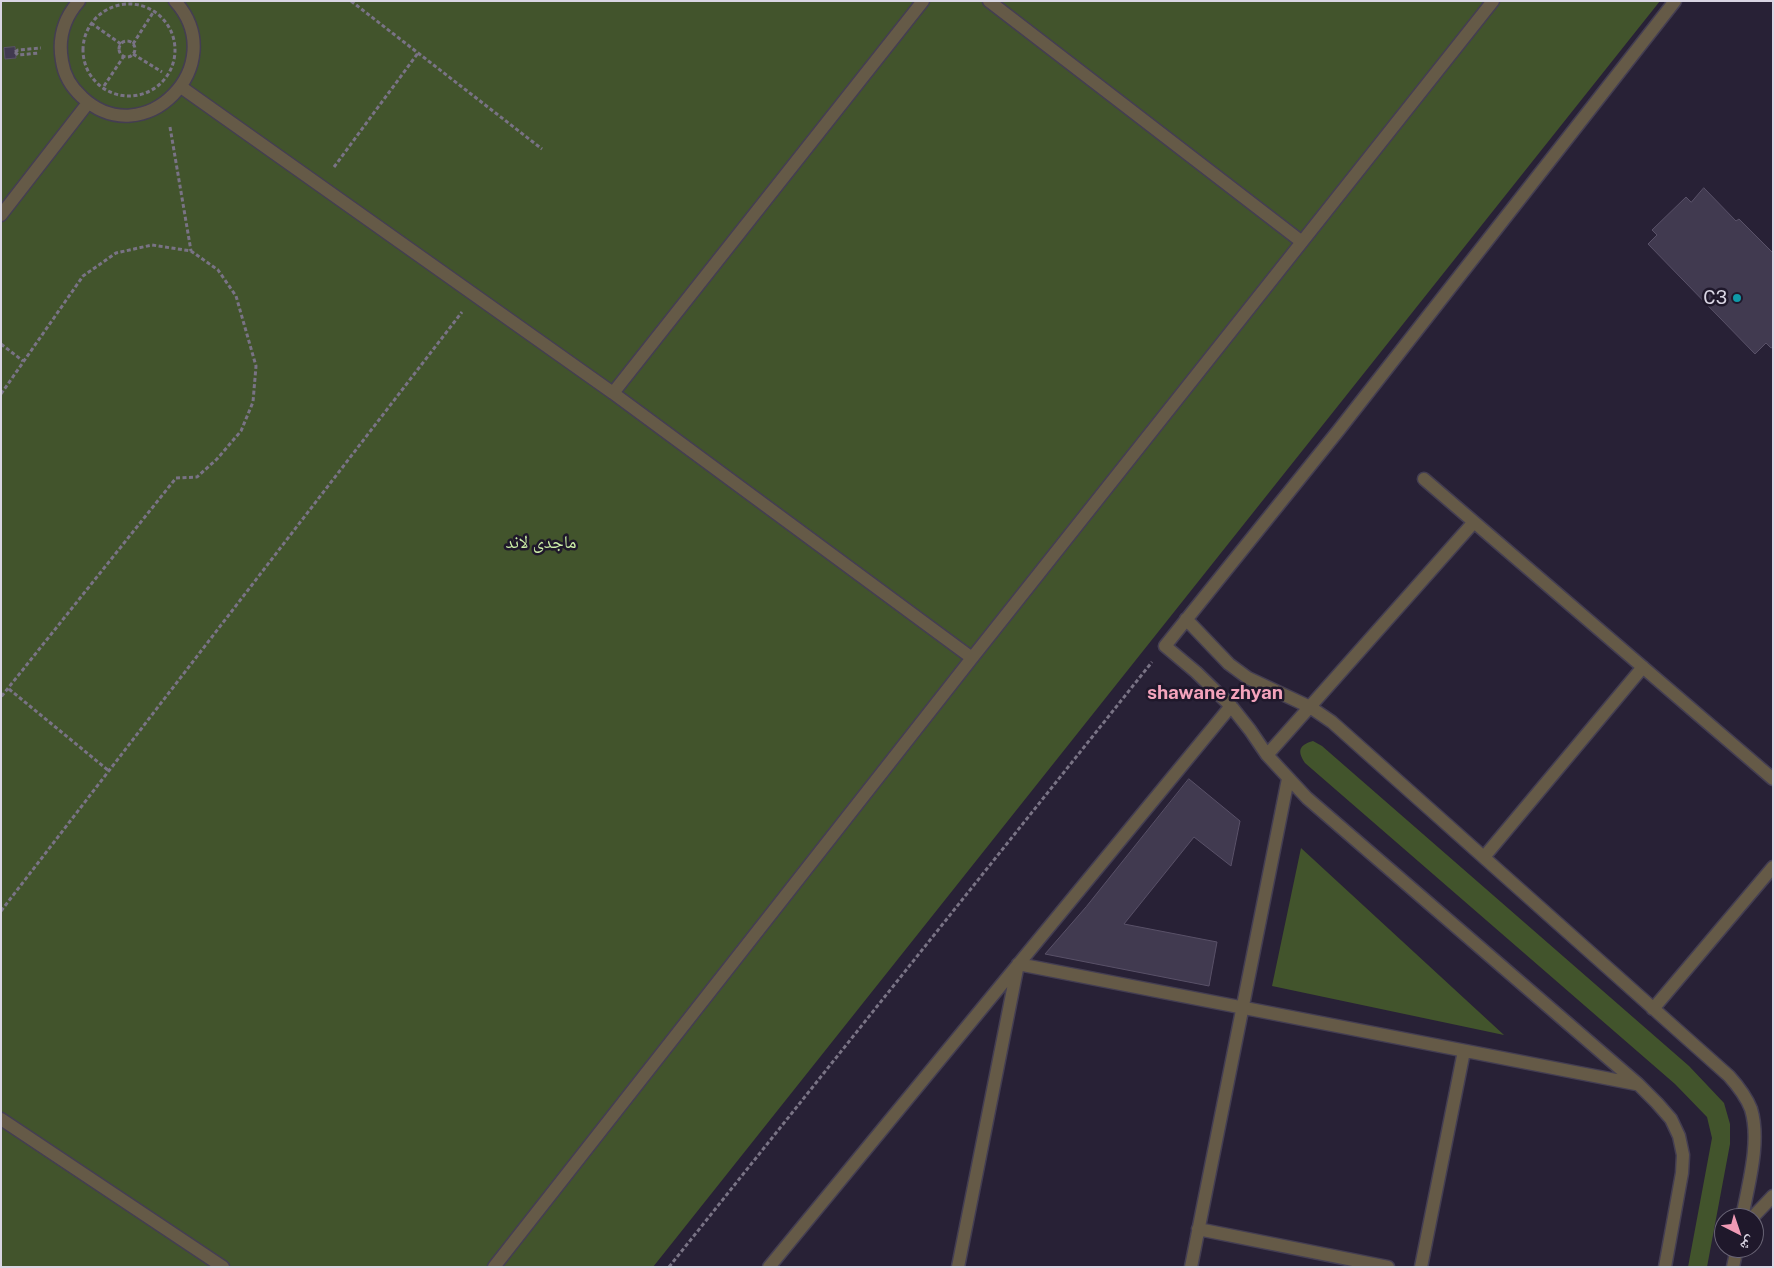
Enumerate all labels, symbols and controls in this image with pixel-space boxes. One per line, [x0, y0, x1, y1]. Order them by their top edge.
place label: C3 [1703, 287, 1727, 309]
marker: C3 [1731, 292, 1743, 304]
park label: ماجدی لاند [505, 531, 577, 553]
district label: shawane zhyan [1147, 682, 1283, 704]
north arrow [1714, 1208, 1764, 1258]
text: ش [1737, 1233, 1759, 1254]

